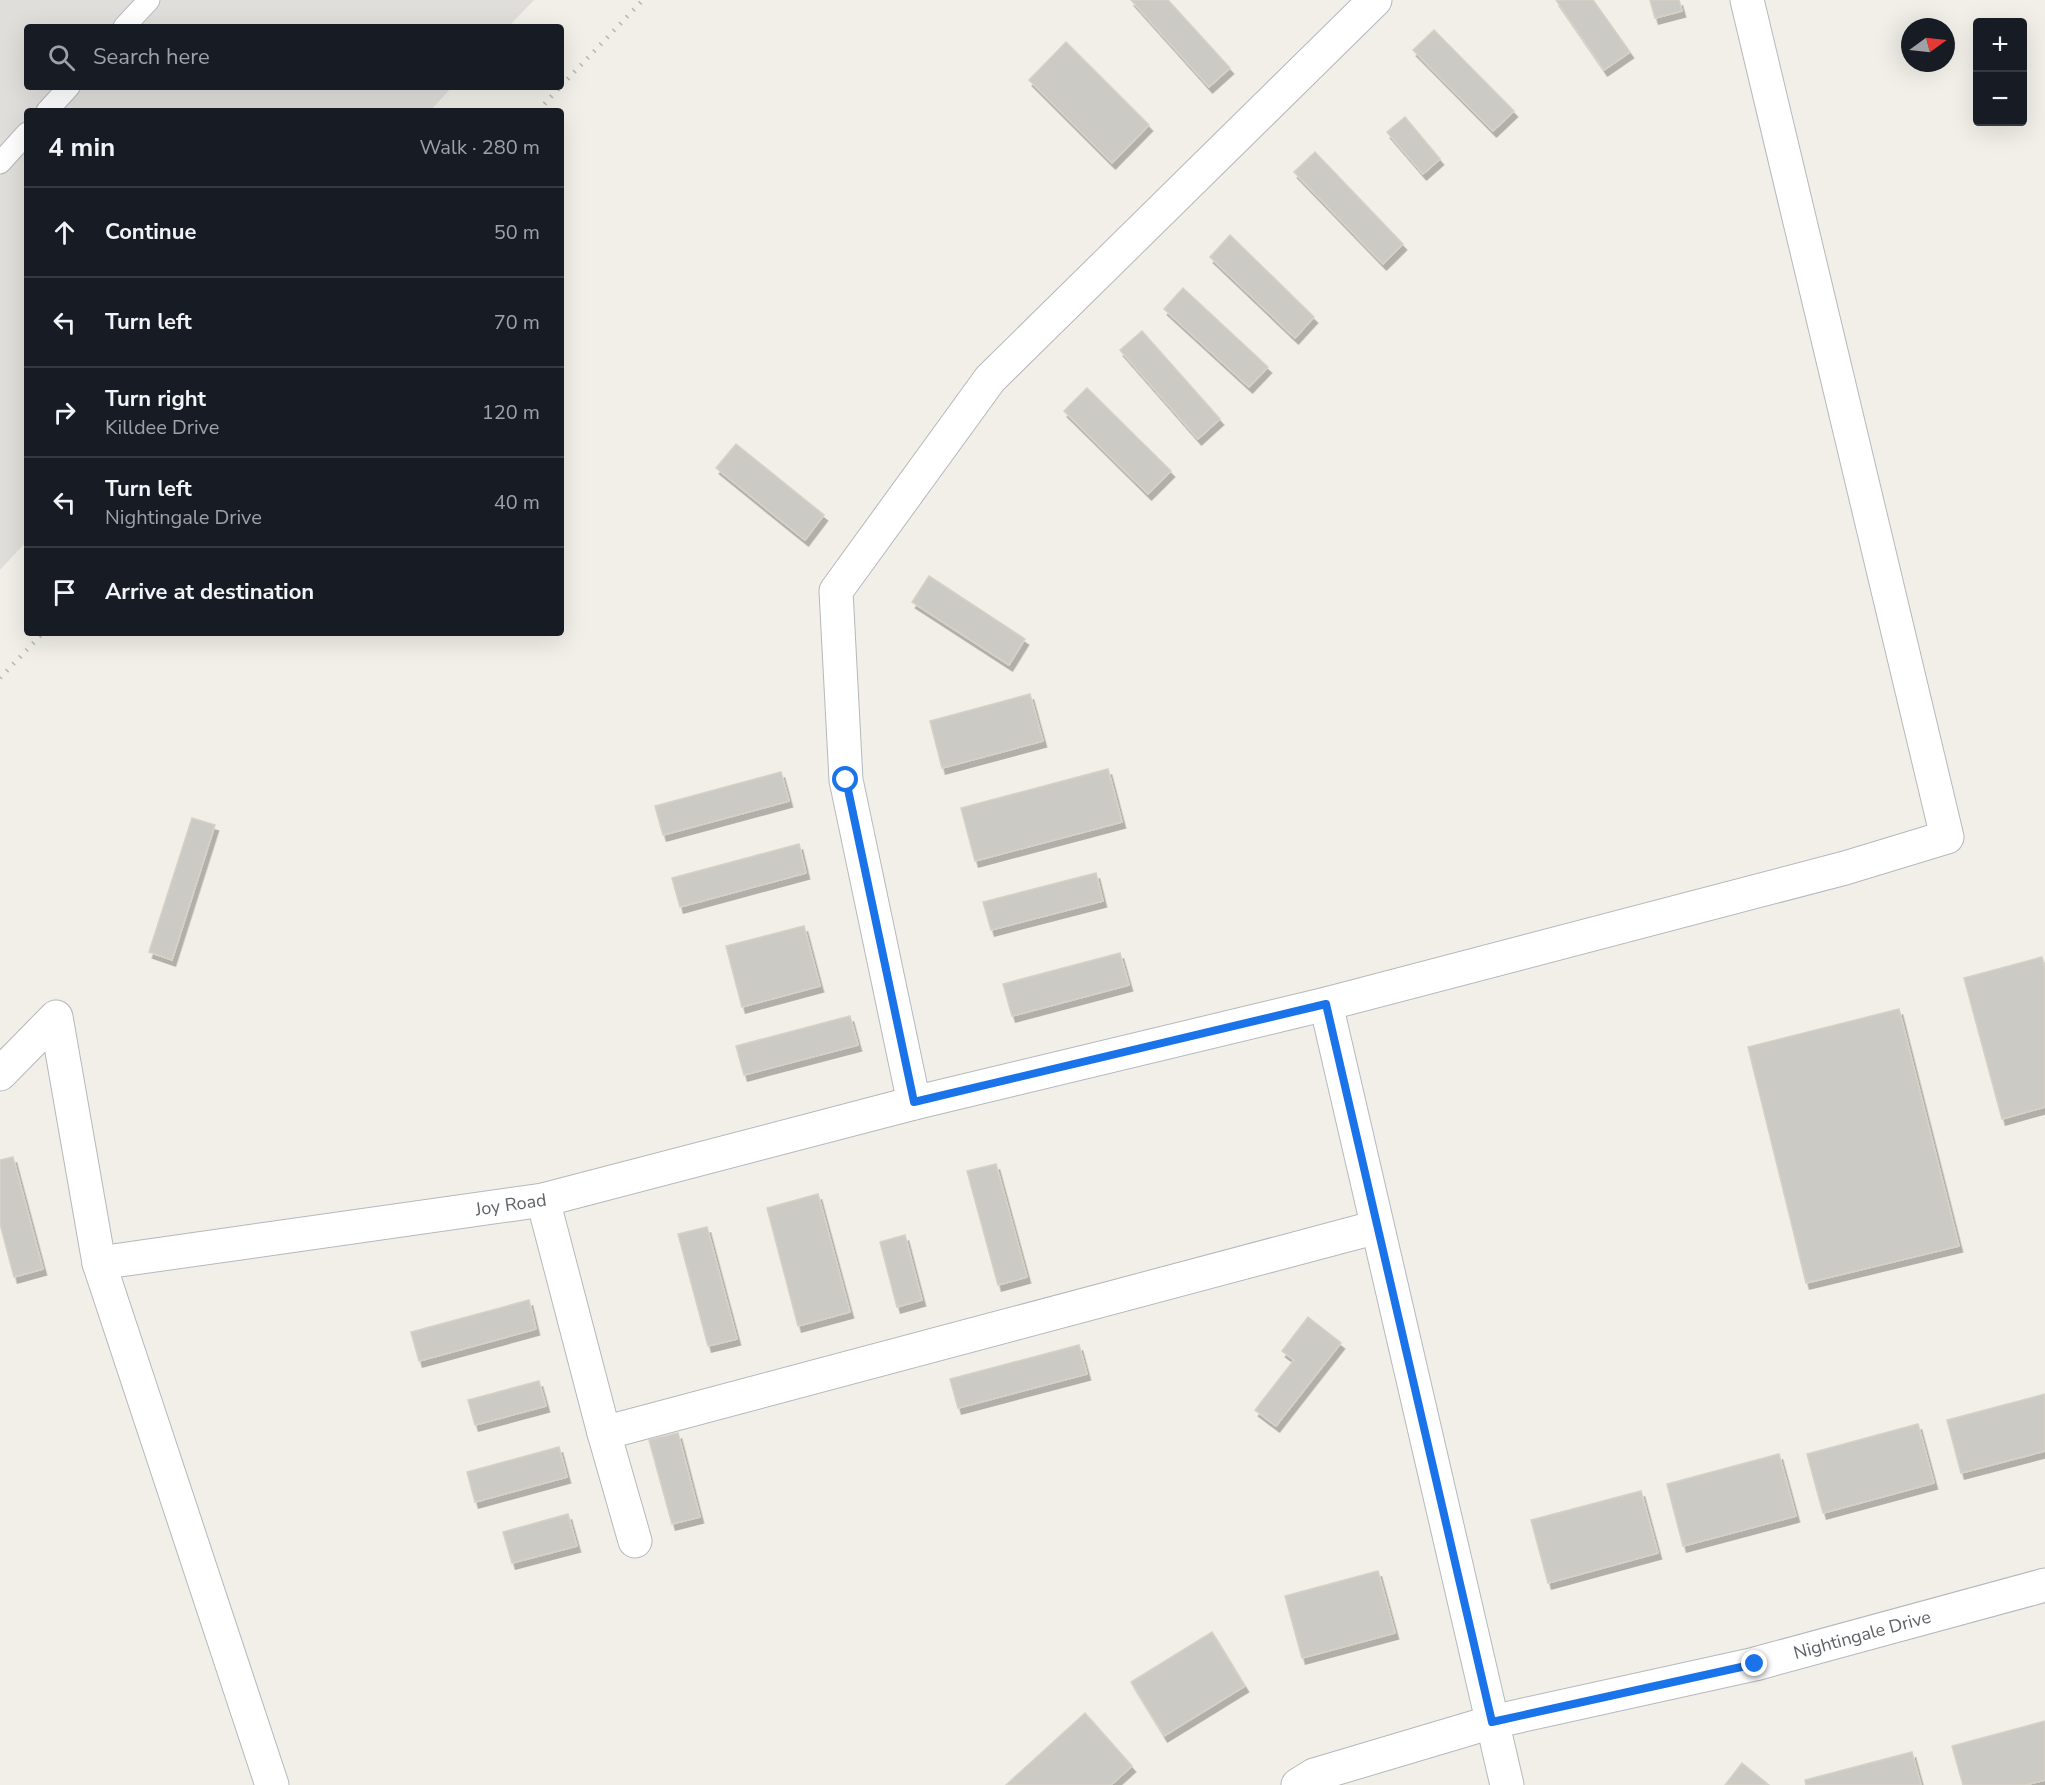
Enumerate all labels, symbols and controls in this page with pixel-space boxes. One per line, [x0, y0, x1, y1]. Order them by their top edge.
north arrow [1901, 18, 1955, 72]
map controls [1973, 18, 2027, 126]
button: + [1973, 18, 2027, 72]
search box [24, 24, 564, 90]
icon: search [45, 41, 78, 74]
text: Search here [93, 42, 210, 72]
button: − [1973, 72, 2027, 126]
text: 4 min [48, 130, 115, 165]
text: Walk · 280 m [420, 134, 540, 161]
icon: ahead [48, 216, 81, 249]
text: Continue [105, 217, 196, 247]
text: 50 m [494, 219, 540, 246]
icon: left [48, 306, 81, 339]
text: Turn left [105, 307, 192, 337]
text: 70 m [494, 309, 540, 336]
text: Turn right [105, 384, 206, 414]
icon: right [48, 396, 81, 429]
text: 120 m [482, 399, 540, 426]
text: Killdee Drive [105, 414, 219, 441]
text: Turn left [105, 474, 192, 504]
icon: left [48, 486, 81, 519]
text: 40 m [494, 489, 540, 516]
text: Nightingale Drive [105, 504, 262, 531]
icon: arrive [48, 576, 81, 609]
text: Arrive at destination [105, 577, 314, 607]
route start [832, 766, 858, 792]
street label: Joy Road [473, 1188, 548, 1222]
street label: Nightingale Drive [1791, 1605, 1934, 1665]
route end [1741, 1650, 1767, 1676]

